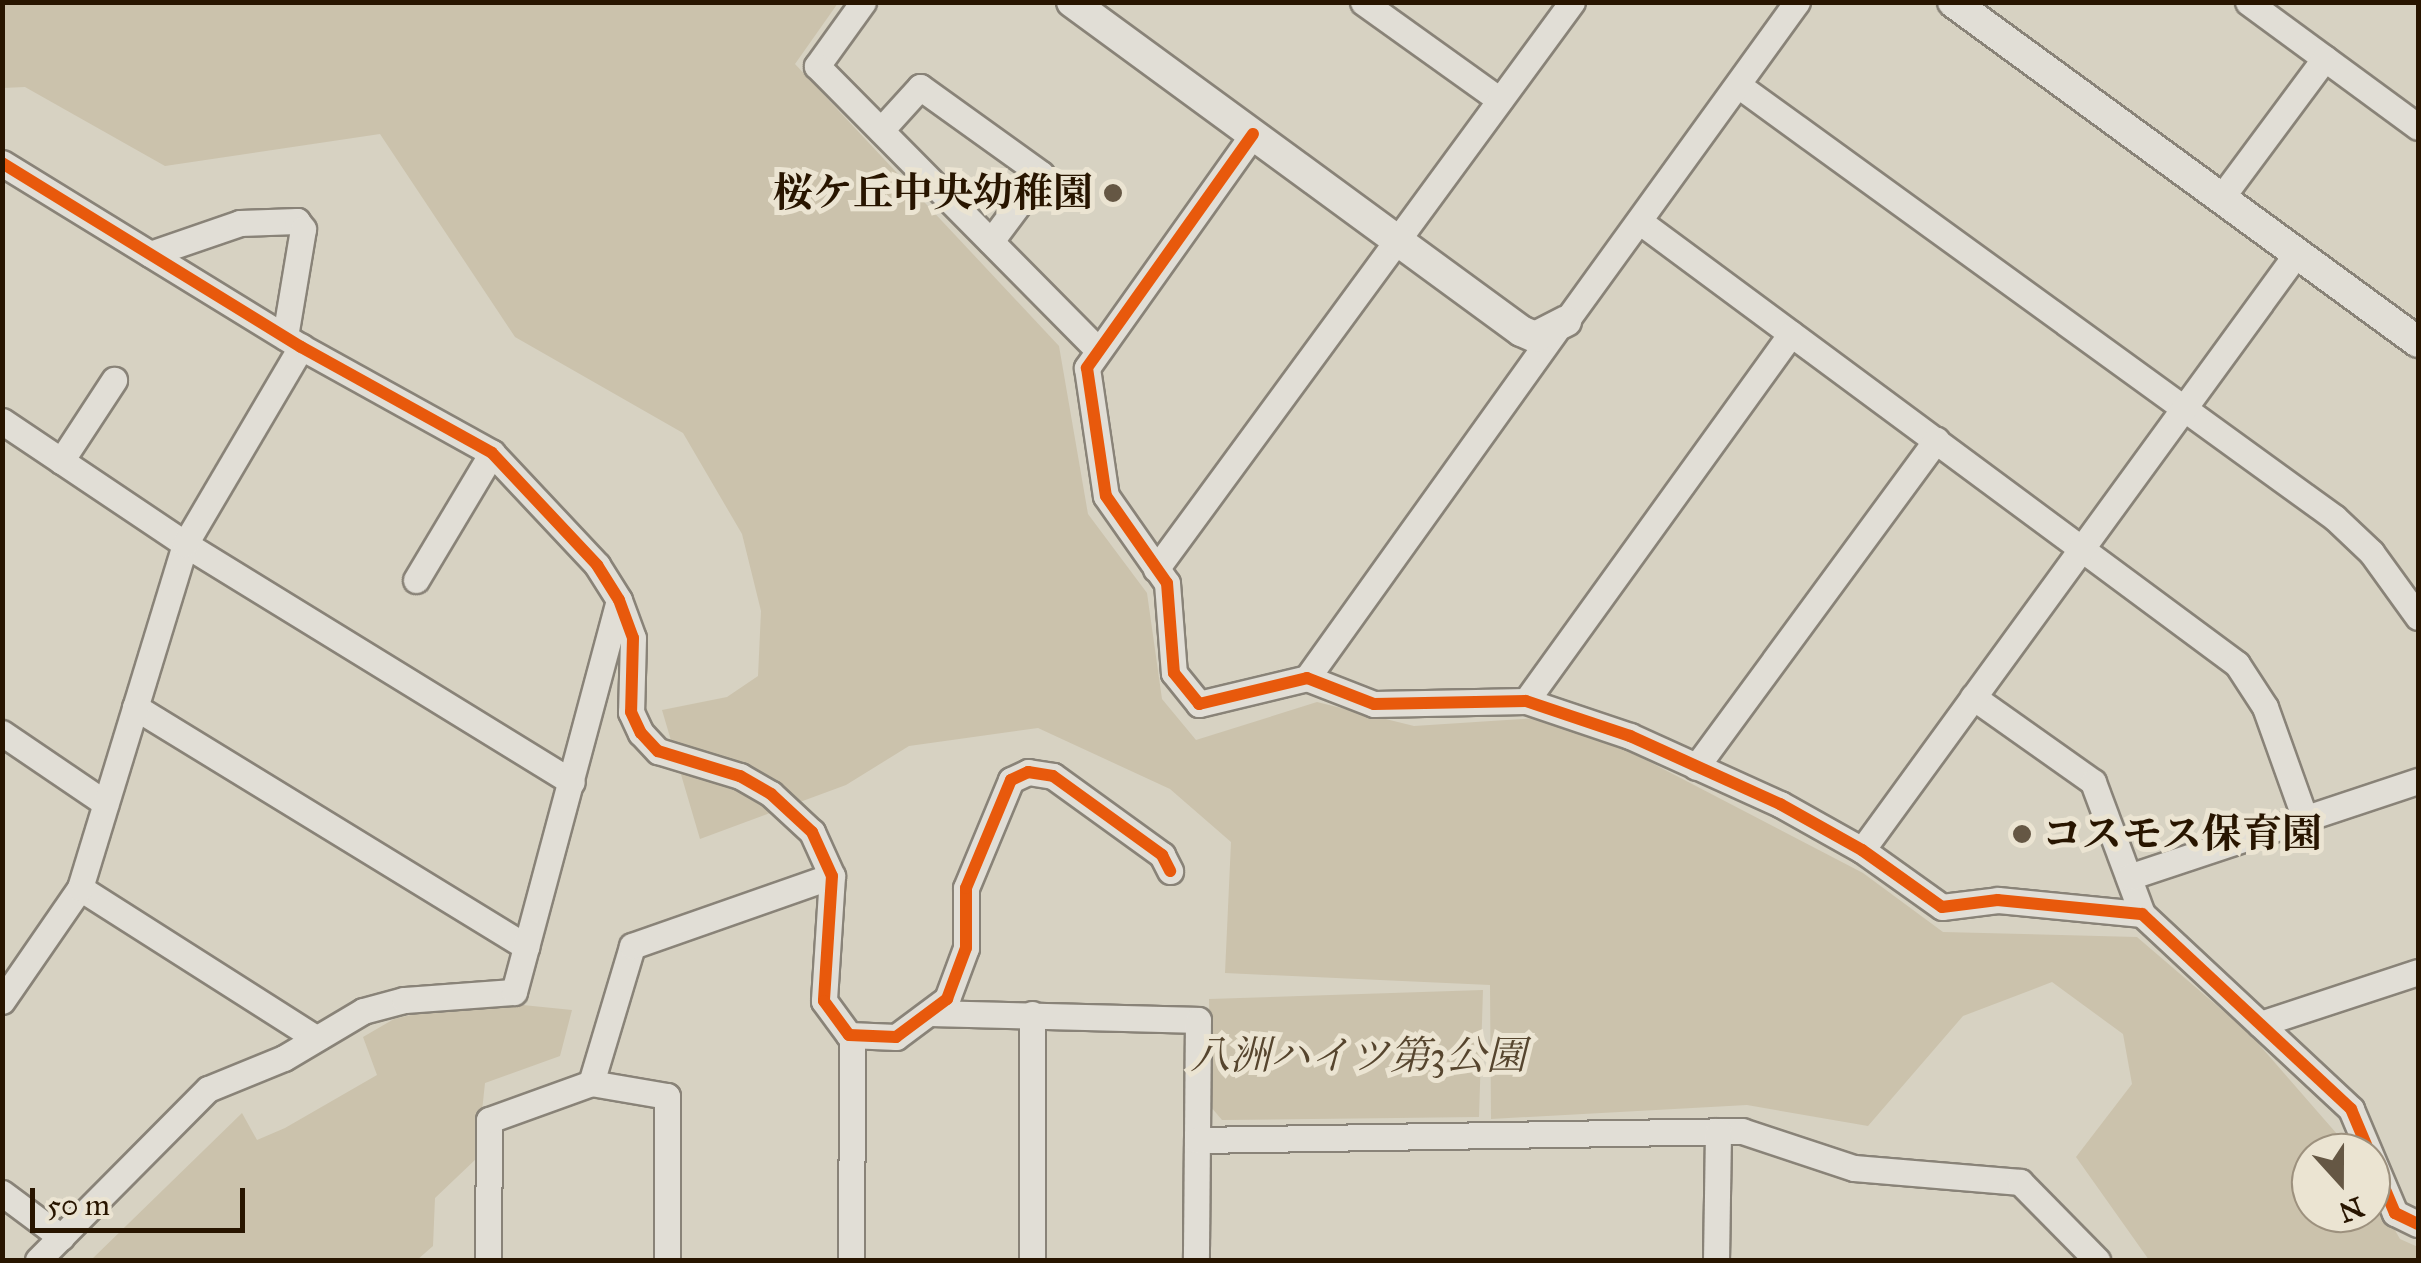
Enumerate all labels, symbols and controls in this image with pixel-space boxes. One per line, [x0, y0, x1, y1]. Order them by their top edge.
place label: 桜ケ丘中央幼稚園 [773, 169, 1093, 217]
marker: 桜ケ丘中央幼稚園 [1102, 182, 1124, 204]
place label: コスモス保育園 [2042, 810, 2322, 858]
marker: コスモス保育園 [2011, 823, 2033, 845]
park label: 八洲ハイツ第3公園 [1190, 1032, 1526, 1080]
north arrow [2291, 1133, 2391, 1233]
scale bar [35, 1168, 250, 1230]
text: 50 m [47, 1187, 110, 1223]
text: N [2334, 1189, 2369, 1230]

